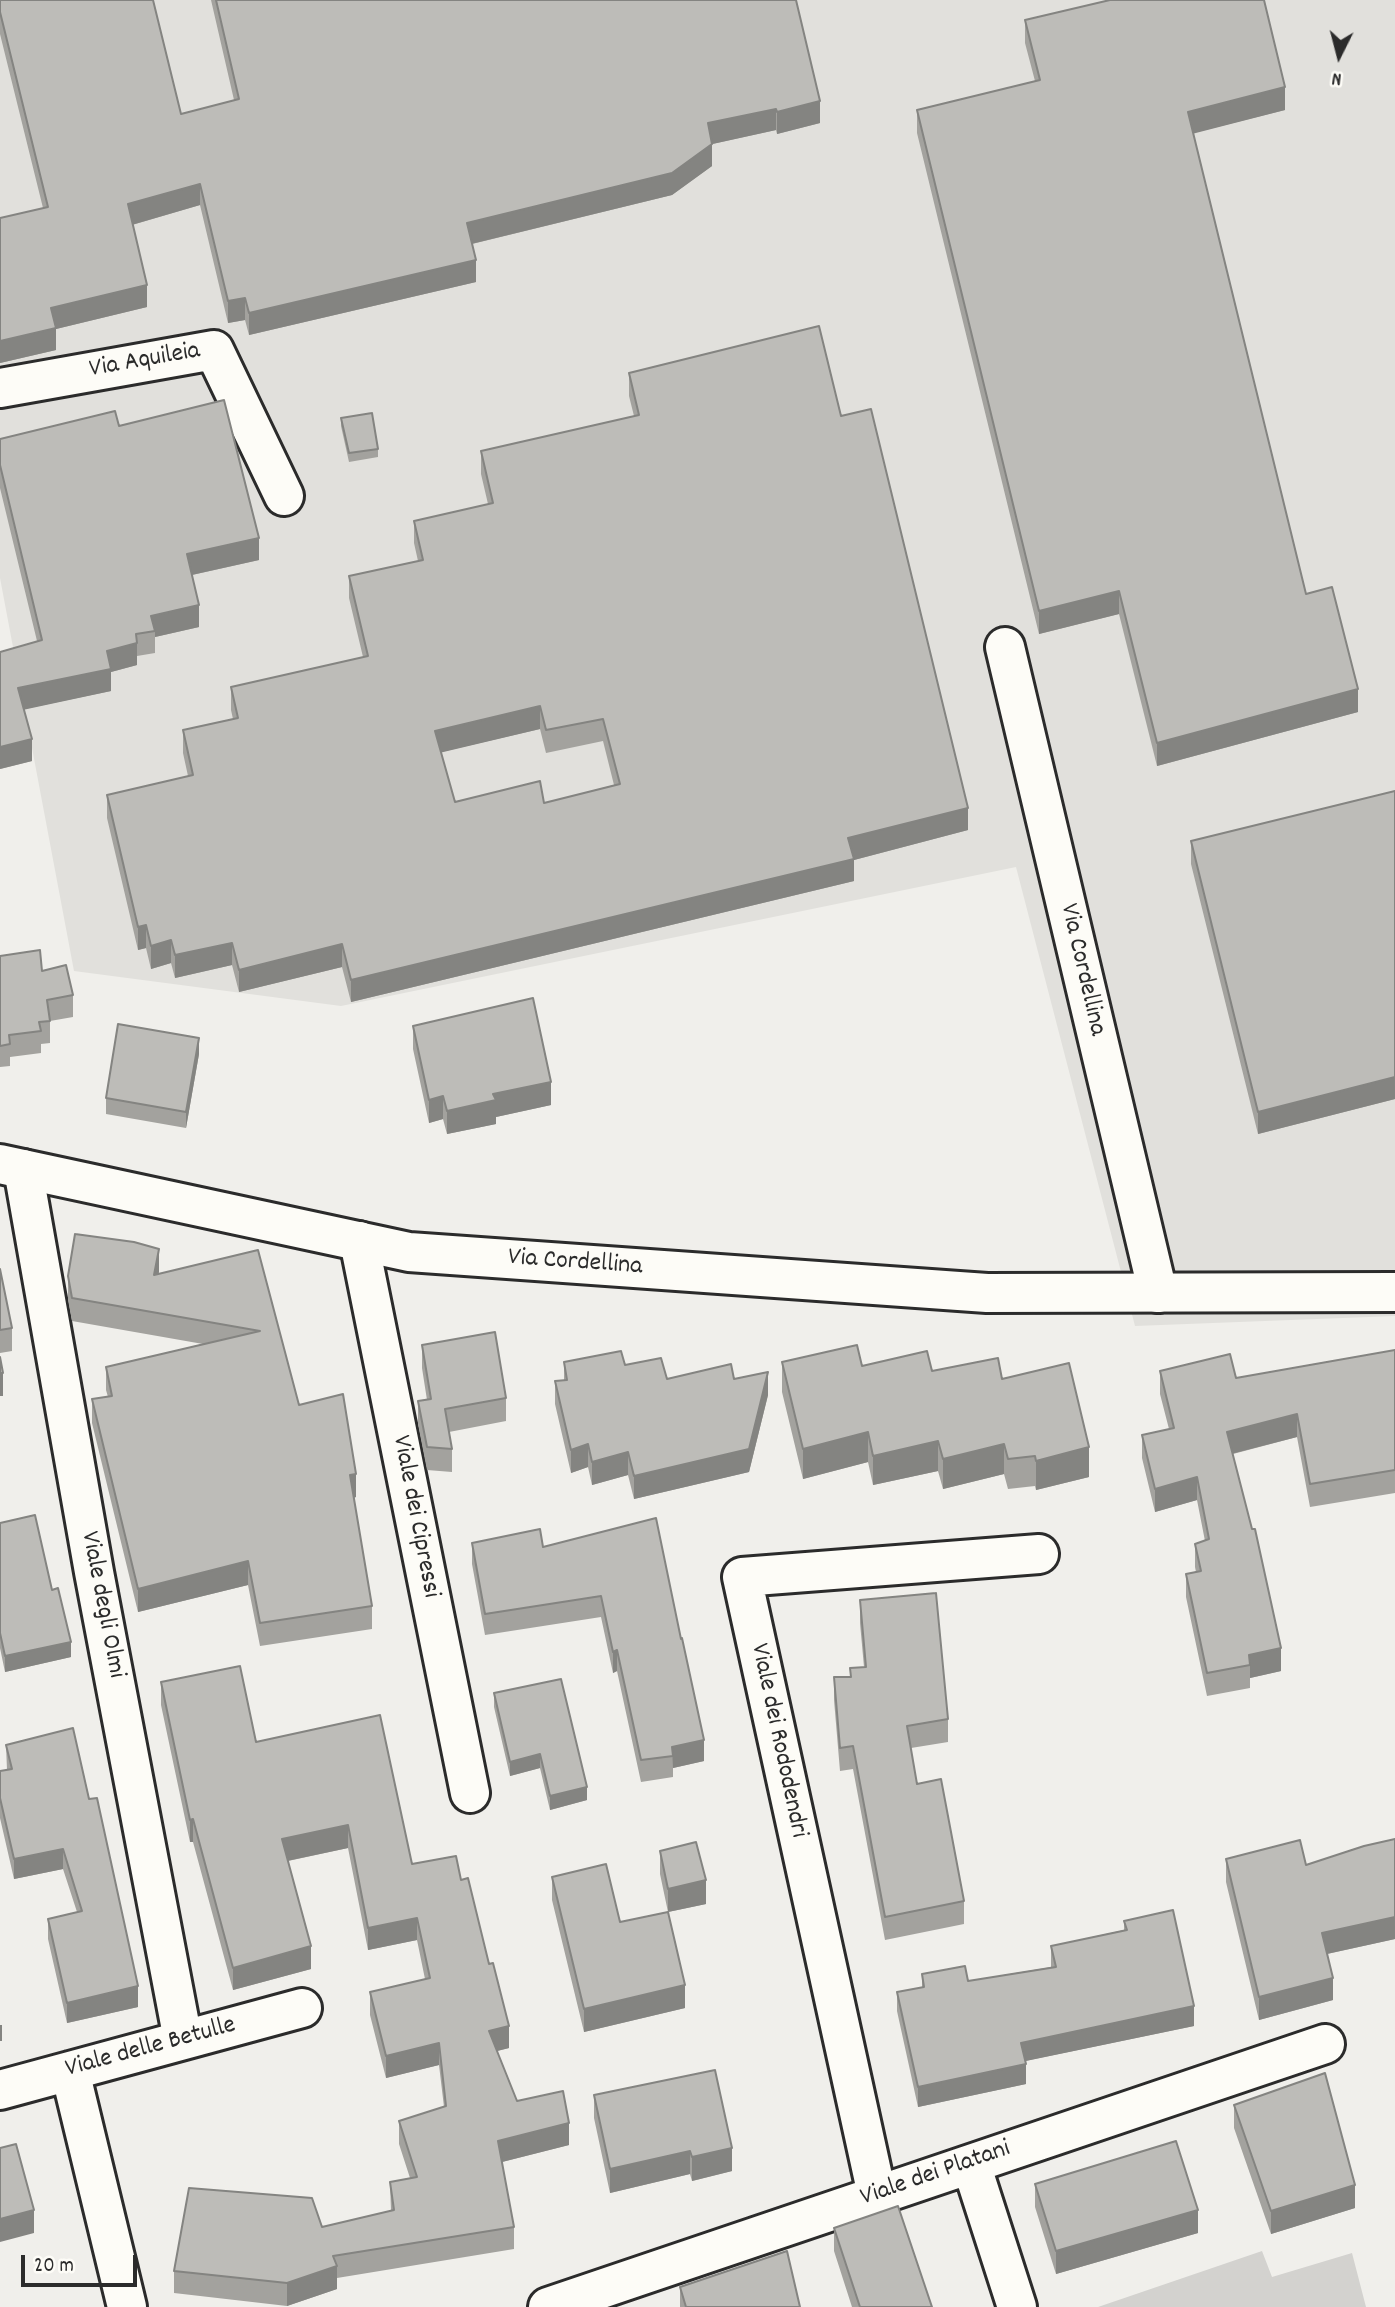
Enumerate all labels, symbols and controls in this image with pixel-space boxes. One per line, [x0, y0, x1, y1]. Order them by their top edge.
north arrow [1304, 21, 1374, 91]
text: N [1331, 63, 1343, 91]
street label: Via Aquileia [87, 337, 203, 387]
street label: Via Cordellina [1051, 901, 1111, 1039]
street label: Via Cordellina [507, 1244, 643, 1284]
street label: Viale dei Cipressi [383, 1433, 445, 1601]
street label: Viale degli Olmi [72, 1529, 130, 1681]
street label: Viale dei Rododendri [741, 1641, 813, 1841]
street label: Viale delle Betulle [63, 2011, 239, 2087]
street label: Viale dei Platani [857, 2135, 1015, 2215]
scale bar [24, 2240, 140, 2284]
text: 20 m [34, 2252, 74, 2282]

